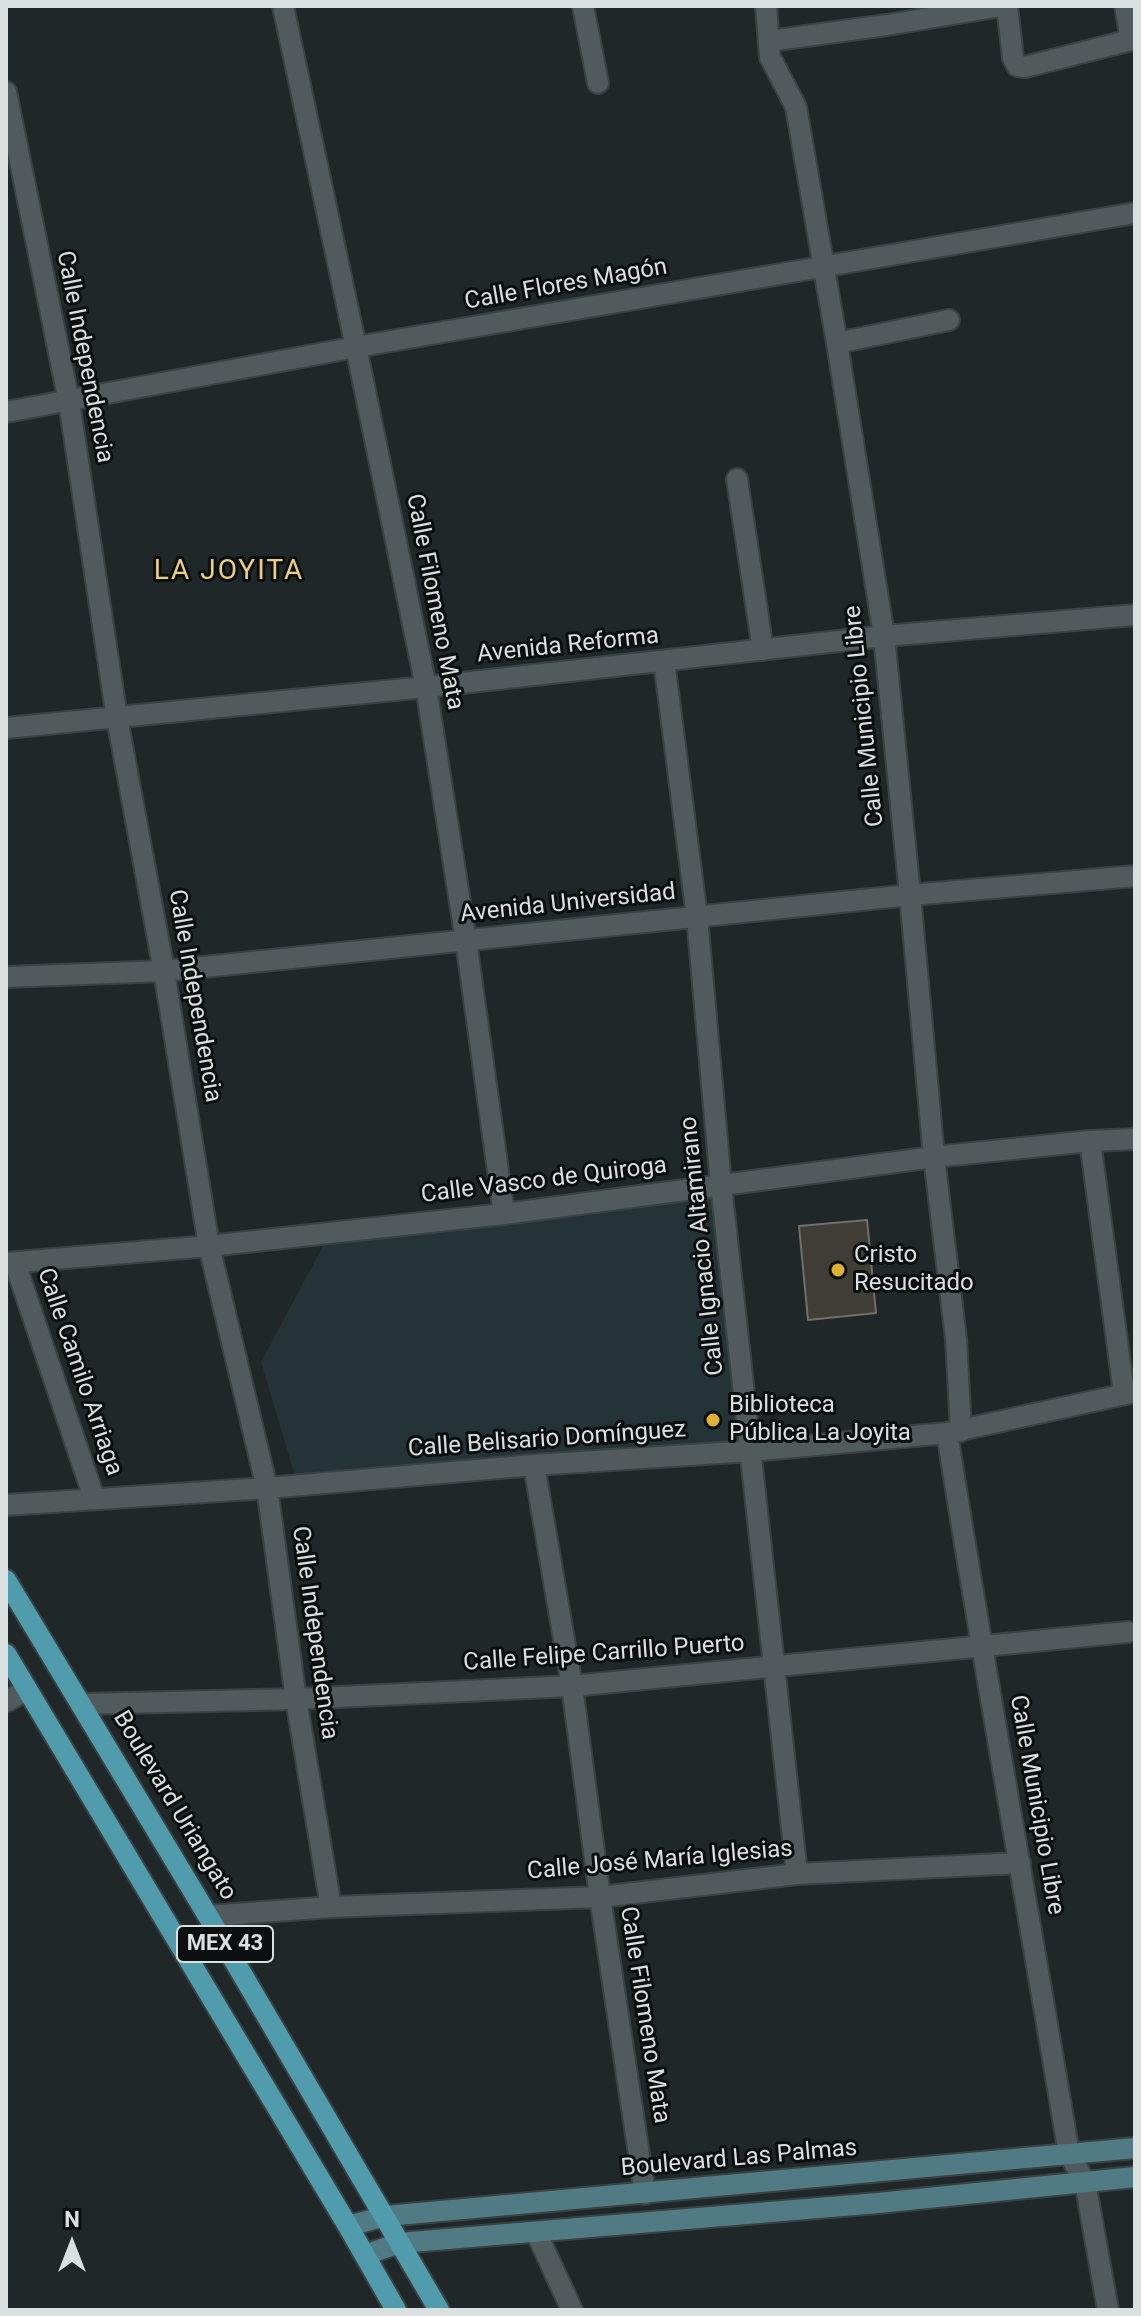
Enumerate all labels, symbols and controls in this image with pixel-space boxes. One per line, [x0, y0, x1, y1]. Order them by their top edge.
street label: Calle Independencia [49, 248, 119, 466]
street label: Calle Flores Magón [462, 253, 670, 317]
street label: Calle Filomeno Mata [399, 492, 469, 712]
district label: LA JOYITA [154, 555, 304, 589]
street label: Calle Municipio Libre [839, 604, 891, 828]
street label: Avenida Reforma [476, 622, 660, 670]
street label: Avenida Universidad [459, 878, 677, 930]
street label: Calle Independencia [161, 887, 227, 1105]
street label: Calle Ignacio Altamirano [675, 1115, 731, 1377]
street label: Calle Vasco de Quiroga [420, 1152, 668, 1210]
place label: Cristo Resucitado [854, 1242, 974, 1298]
marker: Cristo Resucitado [829, 1261, 847, 1279]
street label: Calle Camilo Arriaga [30, 1265, 128, 1479]
place label: Biblioteca Pública La Joyita [729, 1392, 911, 1448]
marker: Biblioteca Pública La Joyita [704, 1411, 722, 1429]
street label: Calle Belisario Domínguez [407, 1416, 687, 1464]
street label: Calle Independencia [285, 1524, 343, 1742]
street label: Calle Felipe Carrillo Puerto [462, 1630, 746, 1678]
street label: Calle Municipio Libre [1002, 1693, 1070, 1917]
street label: Boulevard Uriangato [106, 1706, 242, 1906]
street label: Calle José María Iglesias [526, 1835, 794, 1887]
street label: Calle Filomeno Mata [613, 1904, 675, 2126]
road number: MEX 43 [177, 1926, 273, 1962]
street label: Boulevard Las Palmas [620, 2134, 858, 2184]
north arrow [32, 2204, 112, 2284]
text: N [64, 2207, 80, 2232]

